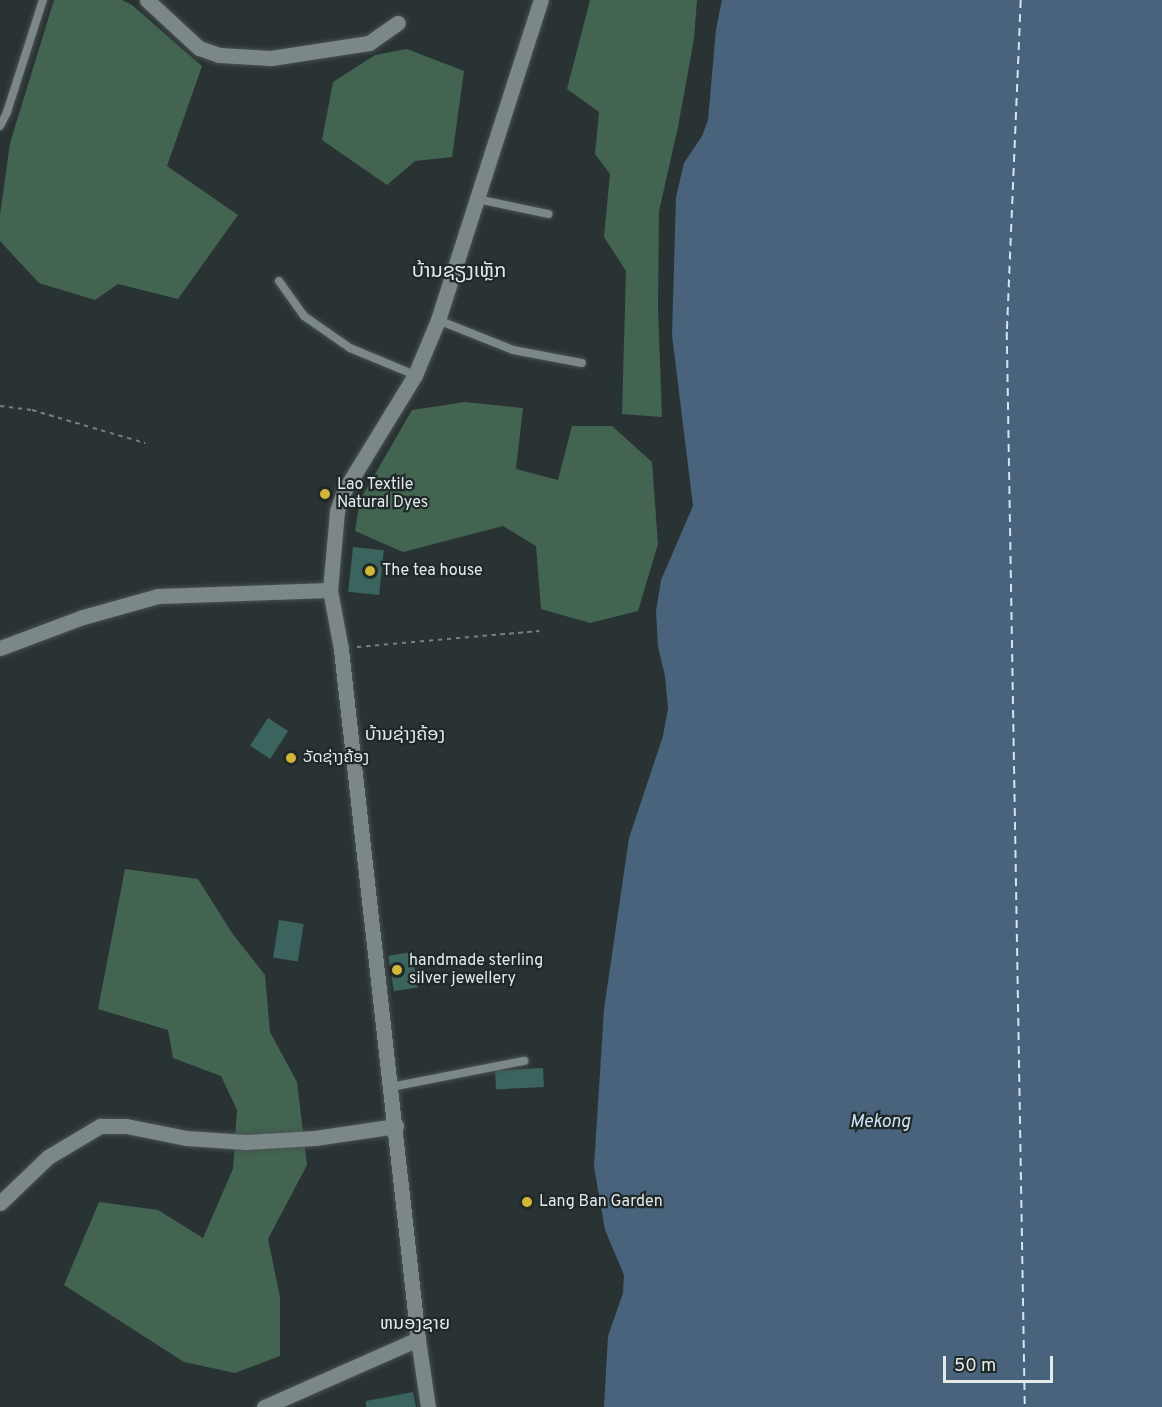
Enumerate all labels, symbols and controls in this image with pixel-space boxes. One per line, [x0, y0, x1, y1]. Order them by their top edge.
district label: ບ້ານຊຽງເຫຼັກ [412, 260, 506, 284]
place label: Lao Textile Natural Dyes [337, 475, 428, 513]
marker: Lao Textile Natural Dyes [318, 487, 332, 501]
place label: The tea house [382, 561, 483, 581]
marker: The tea house [363, 564, 377, 578]
district label: ບ້ານຊ່າງຄ້ອງ [365, 725, 445, 747]
place label: ວັດຊ່າງຄ້ອງ [303, 748, 369, 768]
marker: ວັດຊ່າງຄ້ອງ [284, 751, 298, 765]
place label: handmade sterling silver jewellery [409, 951, 543, 989]
marker: handmade sterling silver jewellery [390, 963, 404, 977]
water label: Mekong [850, 1112, 910, 1134]
place label: Lang Ban Garden [539, 1192, 663, 1212]
marker: Lang Ban Garden [520, 1195, 534, 1209]
district label: ຫນອງຊາຍ [380, 1314, 450, 1336]
scale bar [946, 1344, 1056, 1382]
text: 50 m [954, 1355, 996, 1378]

